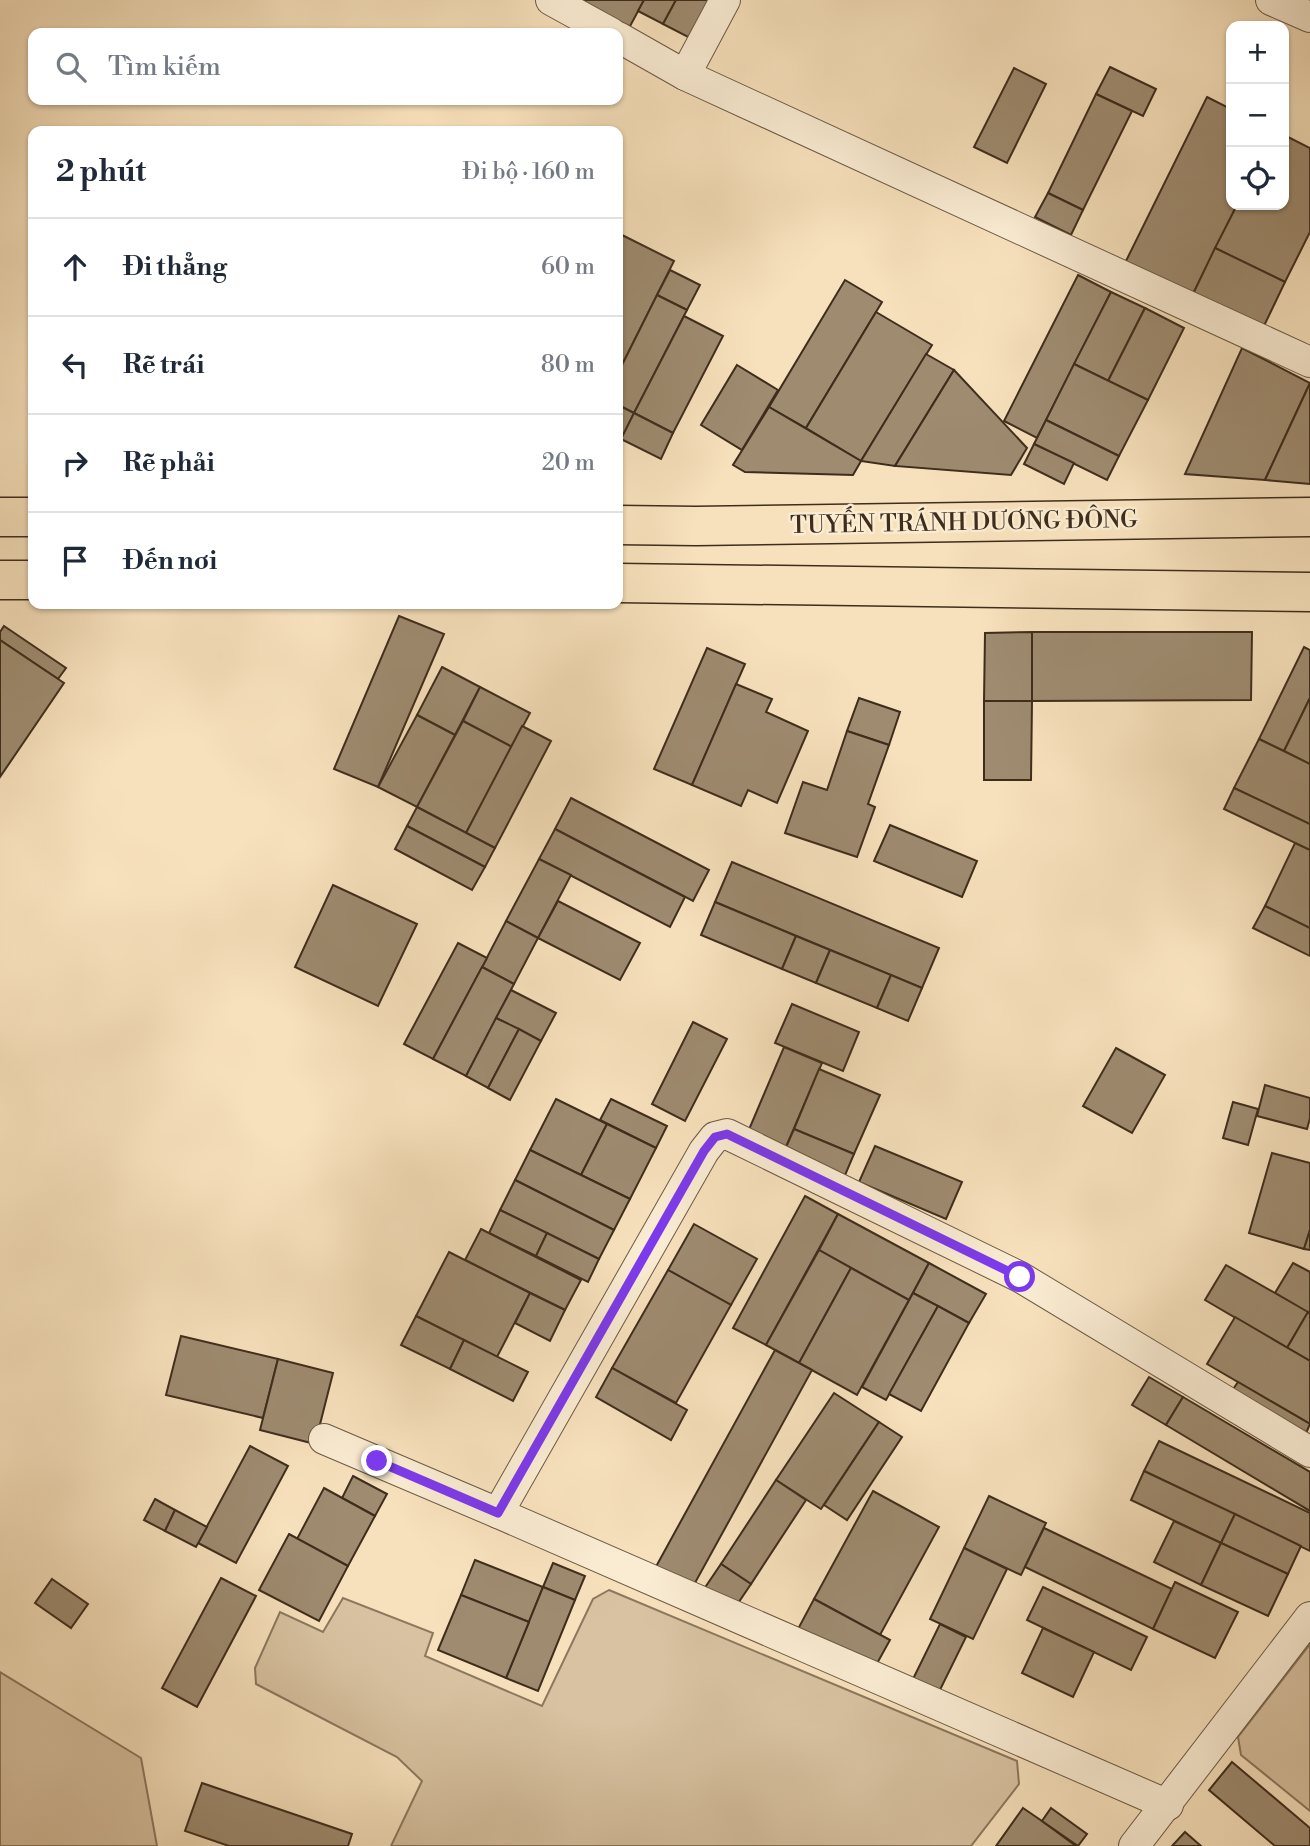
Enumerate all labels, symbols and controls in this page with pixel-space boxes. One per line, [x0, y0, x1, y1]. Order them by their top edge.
map controls [1226, 21, 1289, 210]
button: + [1226, 21, 1289, 84]
search box [28, 28, 623, 105]
icon: search [52, 48, 90, 86]
text: Tìm kiếm [108, 51, 221, 83]
button: − [1226, 84, 1289, 147]
button: locate [1226, 147, 1289, 210]
text: 2 phút [56, 153, 146, 191]
text: Đi bộ · 160 m [462, 158, 595, 186]
icon: ahead [56, 248, 94, 286]
text: Đi thẳng [123, 251, 227, 283]
text: 60 m [541, 253, 595, 281]
icon: left [56, 346, 94, 384]
text: Rẽ trái [123, 349, 204, 381]
text: 80 m [541, 351, 595, 379]
icon: right [56, 444, 94, 482]
text: Rẽ phải [123, 447, 215, 479]
text: 20 m [542, 449, 595, 477]
street label: TUYẾN TRÁNH DƯƠNG ĐÔNG [790, 501, 1138, 541]
icon: arrive [56, 542, 94, 580]
text: Đến nơi [123, 545, 217, 577]
route start [1004, 1261, 1035, 1292]
route end [361, 1445, 392, 1476]

